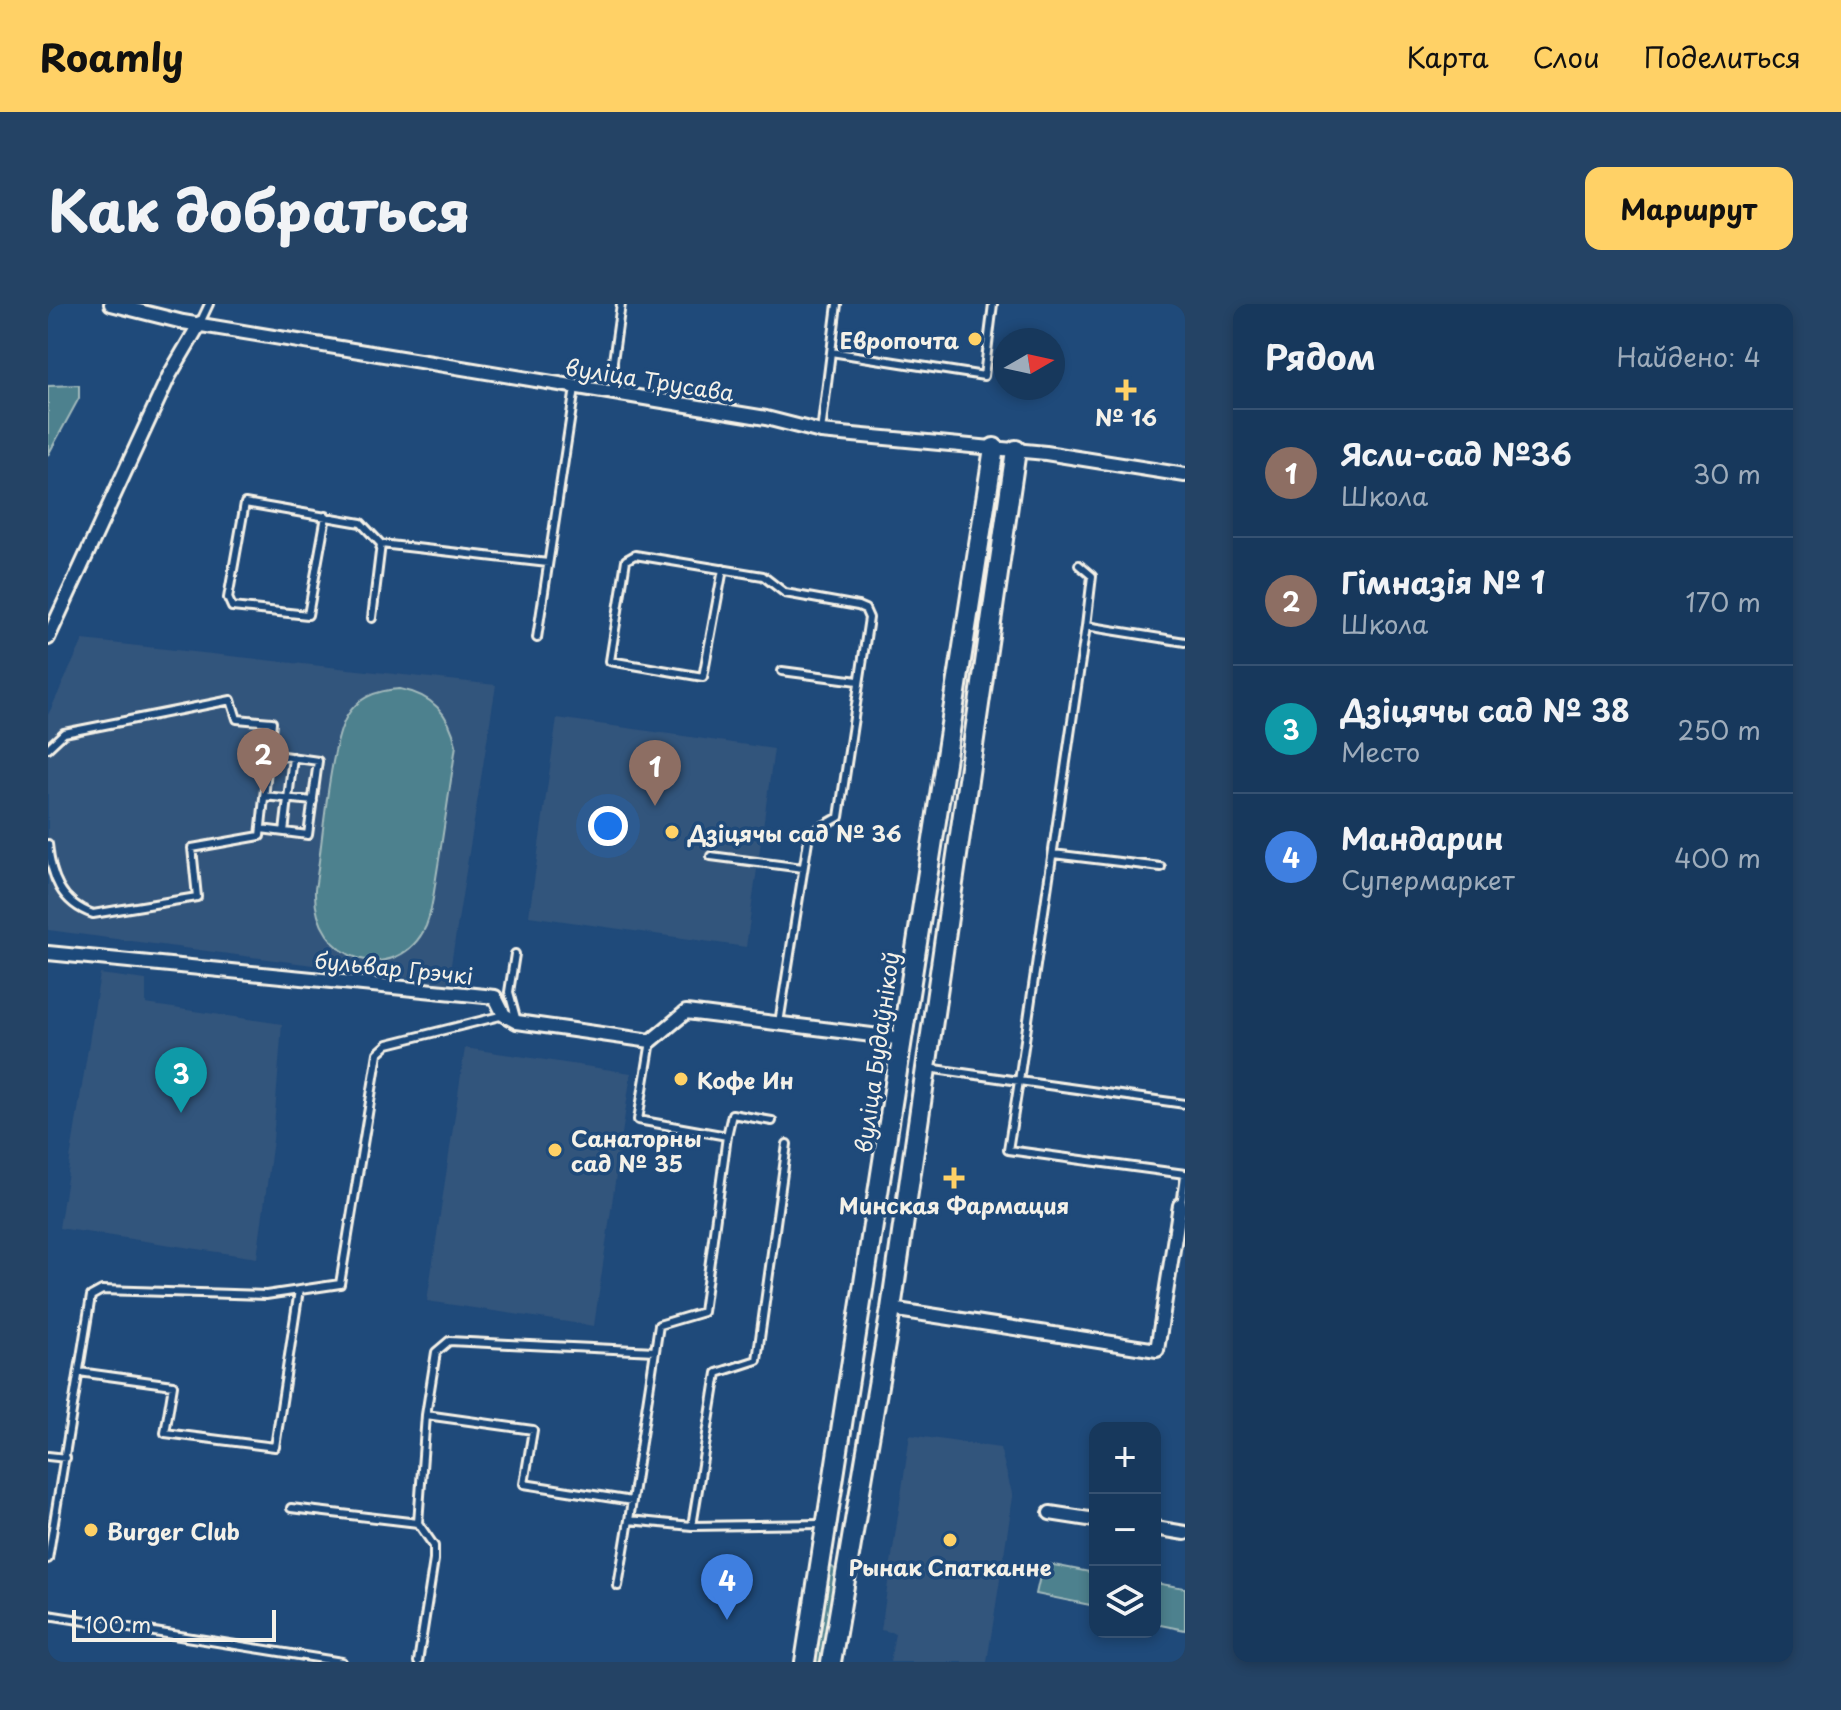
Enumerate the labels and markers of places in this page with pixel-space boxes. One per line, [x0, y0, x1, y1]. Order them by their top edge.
place label: Европочта [840, 323, 960, 356]
marker: Европочта [966, 330, 984, 348]
marker: № 16 [1117, 381, 1135, 399]
place label: № 16 [1095, 400, 1157, 433]
pin: 2 [237, 728, 289, 794]
pin: 1 [629, 740, 681, 806]
place label: Дзіцячы сад № 36 [687, 816, 901, 849]
marker: Дзіцячы сад № 36 [663, 823, 681, 841]
pin: 3 [155, 1047, 207, 1113]
place label: Кофе Ин [697, 1063, 794, 1096]
marker: Кофе Ин [672, 1070, 690, 1088]
place label: Санаторны сад № 35 [571, 1121, 702, 1179]
marker: Санаторны сад № 35 [546, 1141, 564, 1159]
marker: Минская Фармация [945, 1169, 963, 1187]
place label: Минская Фармация [839, 1188, 1069, 1221]
place label: Burger Club [107, 1514, 240, 1547]
marker: Burger Club [82, 1521, 100, 1539]
marker: Рынак Спатканне [941, 1531, 959, 1549]
place label: Рынак Спатканне [848, 1550, 1052, 1583]
pin: 4 [701, 1554, 753, 1620]

